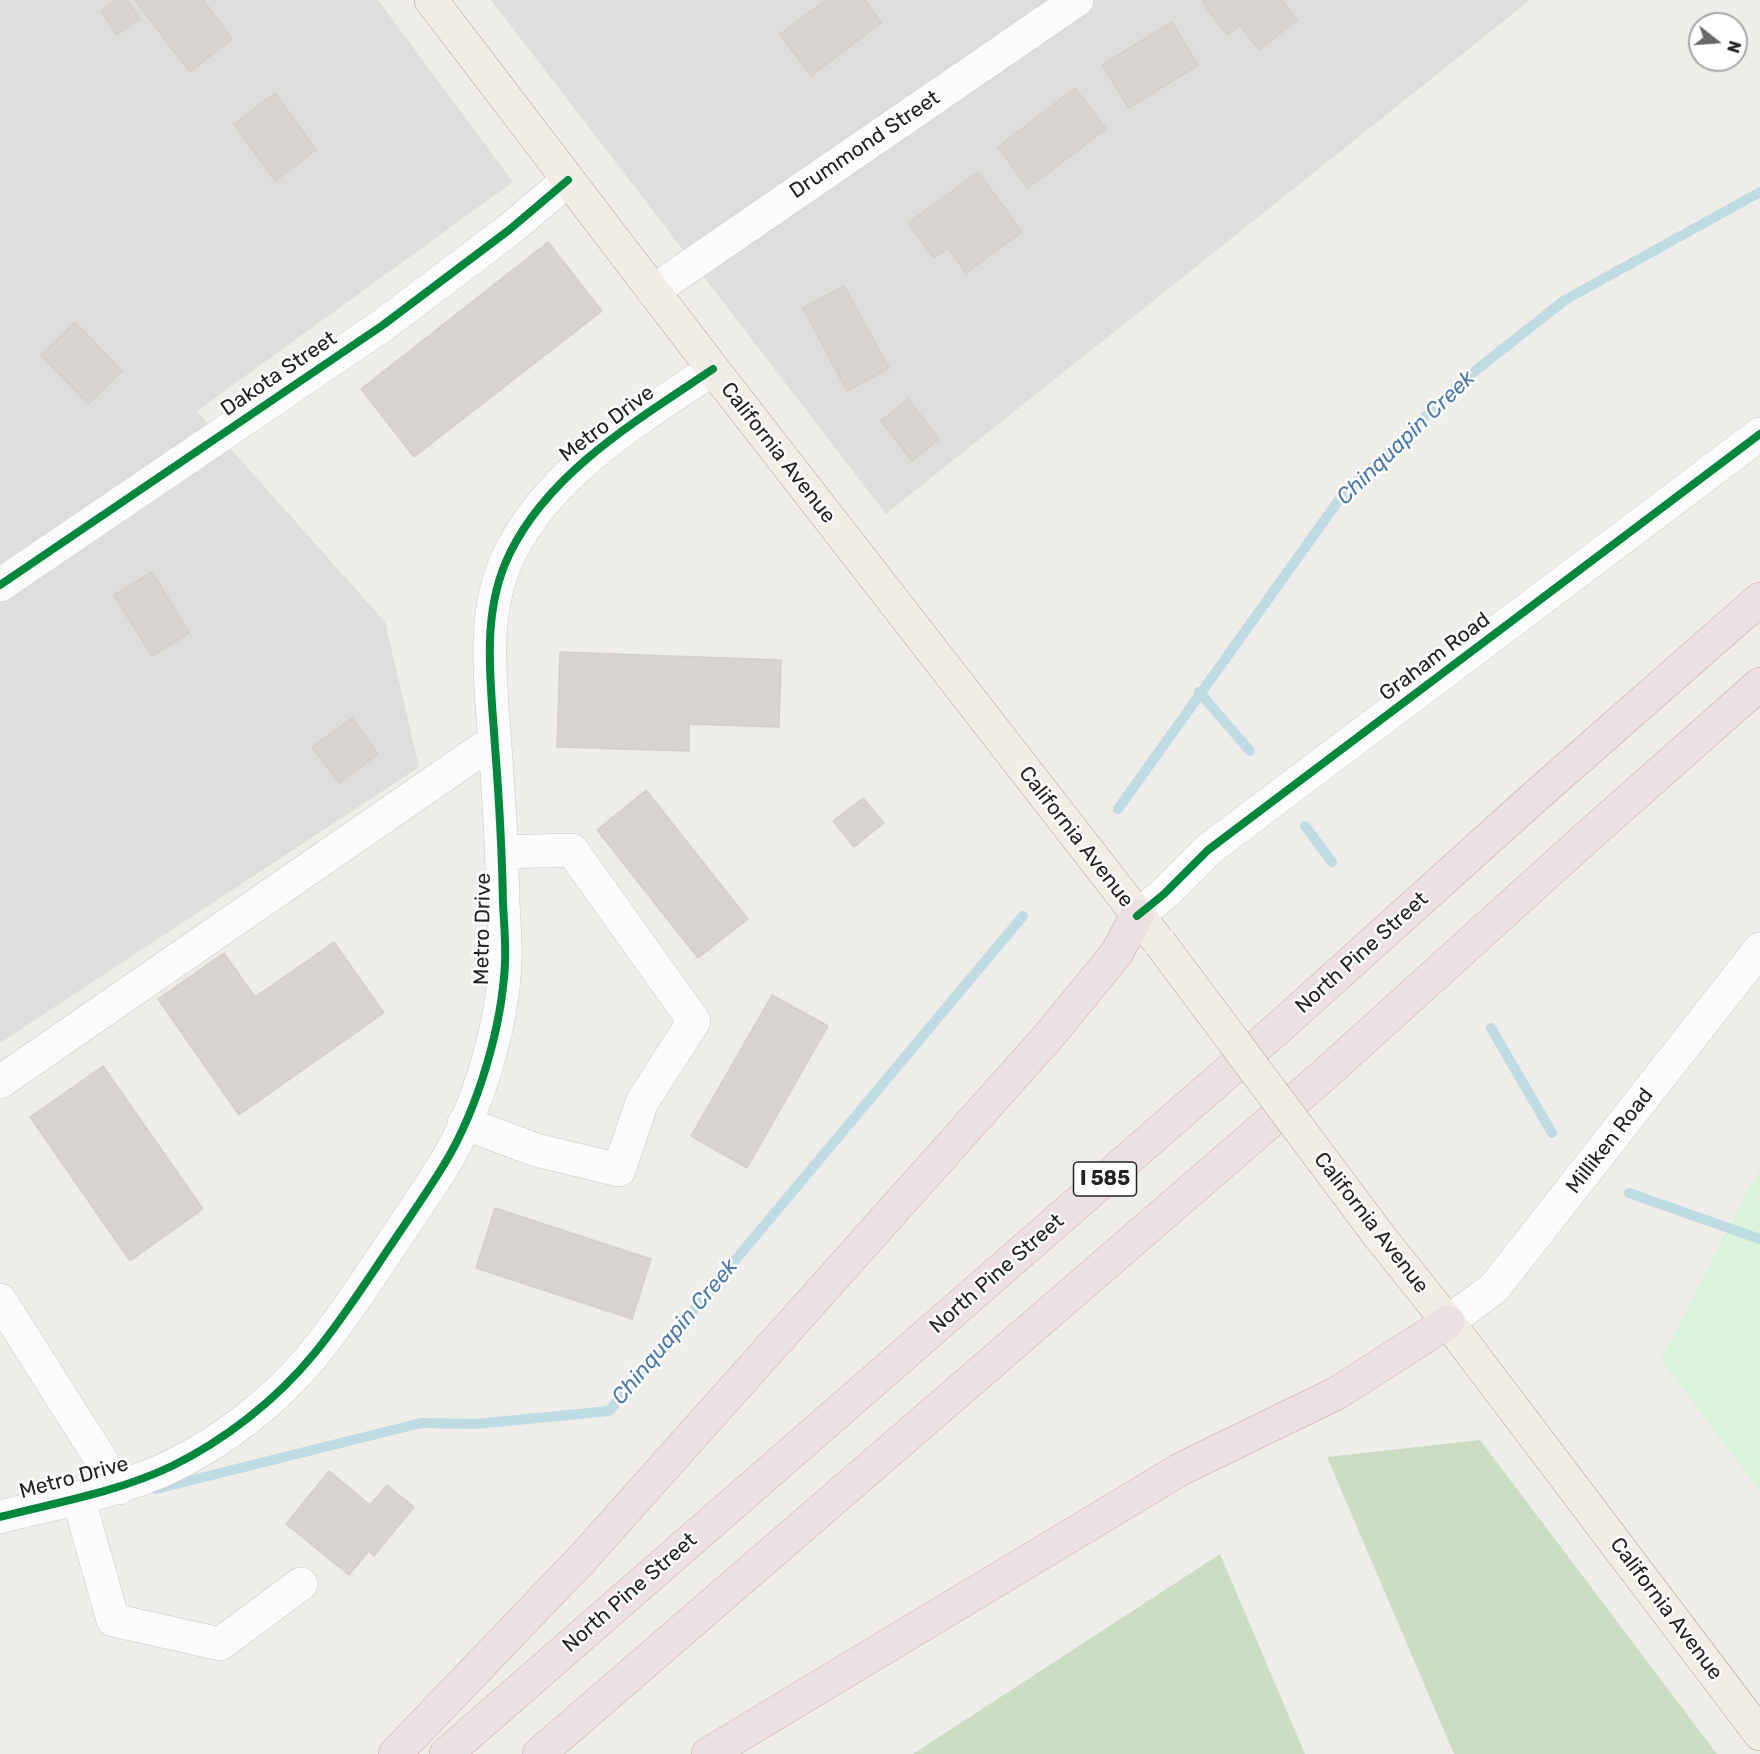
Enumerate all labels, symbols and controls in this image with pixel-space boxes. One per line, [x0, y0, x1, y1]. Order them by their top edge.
north arrow [1688, 12, 1748, 72]
text: N [1723, 39, 1745, 55]
street label: Drummond Street [785, 85, 945, 205]
street label: Dakota Street [216, 326, 342, 422]
water label: Chinquapin Creek [1331, 365, 1481, 511]
street label: California Avenue [715, 378, 841, 528]
street label: Metro Drive [555, 380, 659, 468]
street label: Graham Road [1375, 607, 1495, 707]
street label: California Avenue [1013, 762, 1139, 912]
street label: Metro Drive [469, 873, 497, 985]
street label: North Pine Street [1291, 887, 1433, 1019]
street label: Milliken Road [1561, 1083, 1659, 1199]
street label: California Avenue [1308, 1148, 1434, 1298]
road number: I 585 [1074, 1162, 1136, 1196]
street label: North Pine Street [925, 1209, 1069, 1339]
water label: Chinquapin Creek [606, 1254, 744, 1410]
street label: Metro Drive [17, 1451, 131, 1505]
street label: North Pine Street [558, 1528, 702, 1658]
street label: California Avenue [1604, 1533, 1728, 1685]

